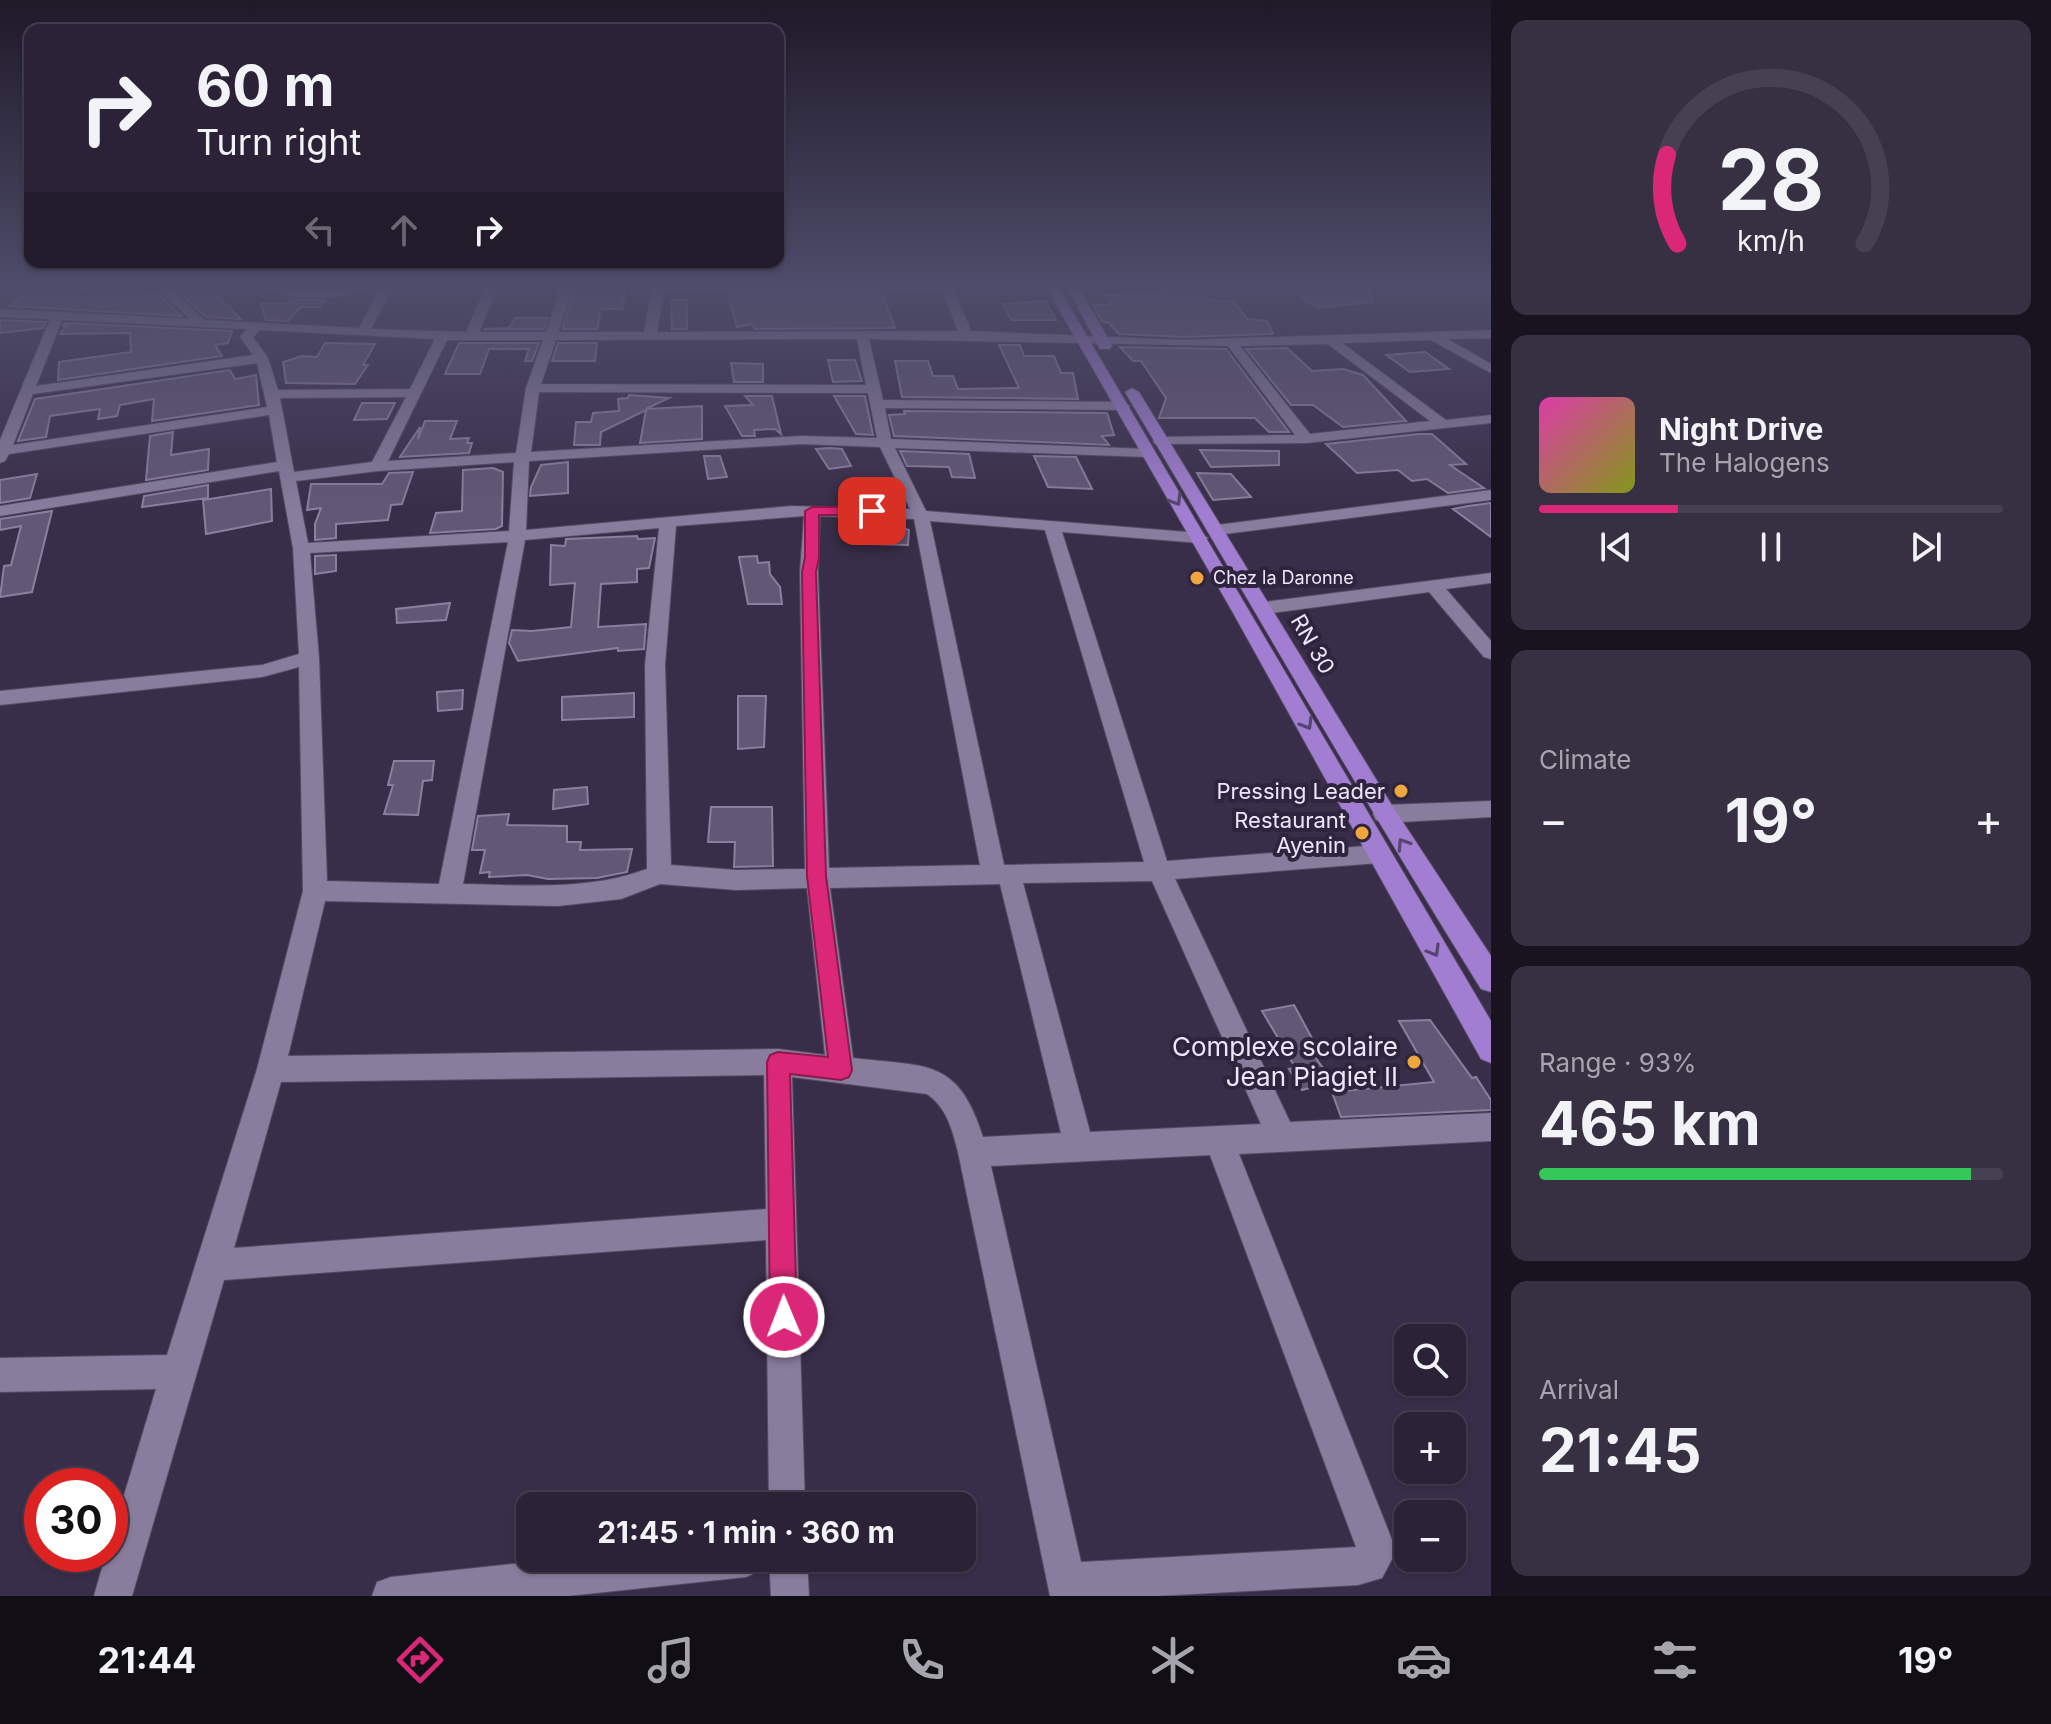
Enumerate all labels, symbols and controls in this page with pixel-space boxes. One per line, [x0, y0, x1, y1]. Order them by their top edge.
text: 60 m [196, 52, 335, 120]
icon: right [64, 56, 168, 160]
text: Turn right [196, 120, 361, 164]
text: 28 [1718, 128, 1824, 229]
icon: left [298, 208, 342, 252]
icon: ahead [382, 208, 426, 252]
icon: right [466, 208, 510, 252]
text: km/h [1737, 223, 1805, 258]
text: Night Drive [1659, 411, 1823, 447]
text: The Halogens [1659, 447, 1830, 478]
pin [838, 477, 906, 545]
icon: arrive [850, 489, 894, 533]
one-way arrow [1167, 491, 1182, 506]
icon: previous [1594, 525, 1638, 569]
icon: pause [1749, 525, 1793, 569]
icon: next [1904, 525, 1948, 569]
place label: Chez la Daronne [1213, 567, 1354, 588]
marker: Chez la Daronne [1188, 569, 1206, 587]
street label: RN 30 [1286, 610, 1340, 678]
one-way arrow [1297, 716, 1313, 730]
text: Climate [1539, 744, 1631, 775]
place label: Pressing Leader [1217, 778, 1385, 804]
marker: Pressing Leader [1392, 782, 1410, 800]
text: 19° [1725, 784, 1817, 856]
text: − [1539, 793, 1568, 847]
text: + [1974, 793, 2003, 847]
place label: Restaurant Ayenin [1234, 807, 1346, 858]
marker: Restaurant Ayenin [1353, 824, 1371, 842]
one-way arrow [1398, 838, 1413, 853]
one-way arrow [1425, 943, 1440, 957]
place label: Complexe scolaire Jean Piagiet II [1172, 1031, 1398, 1092]
text: Range · 93% [1539, 1047, 1697, 1078]
marker: Complexe scolaire Jean Piagiet II [1405, 1053, 1423, 1071]
text: 465 km [1539, 1087, 1761, 1159]
position arrow [742, 1275, 826, 1359]
map controls [1394, 1324, 1466, 1572]
button: search [1394, 1324, 1466, 1396]
text: Arrival [1539, 1374, 1619, 1405]
button: + [1394, 1412, 1466, 1484]
text: 21:45 [1539, 1414, 1702, 1486]
speed limit sign: 30 [24, 1468, 128, 1572]
button: − [1394, 1500, 1466, 1572]
text: 21:45 · 1 min · 360 m [597, 1514, 895, 1550]
icon: directions [392, 1632, 448, 1688]
icon: music [643, 1632, 699, 1688]
icon: phone [894, 1632, 950, 1688]
icon: climate [1145, 1632, 1201, 1688]
icon: car [1396, 1632, 1452, 1688]
icon: filters [1647, 1632, 1703, 1688]
text: 21:44 [98, 1638, 196, 1682]
text: 19° [1898, 1638, 1953, 1682]

